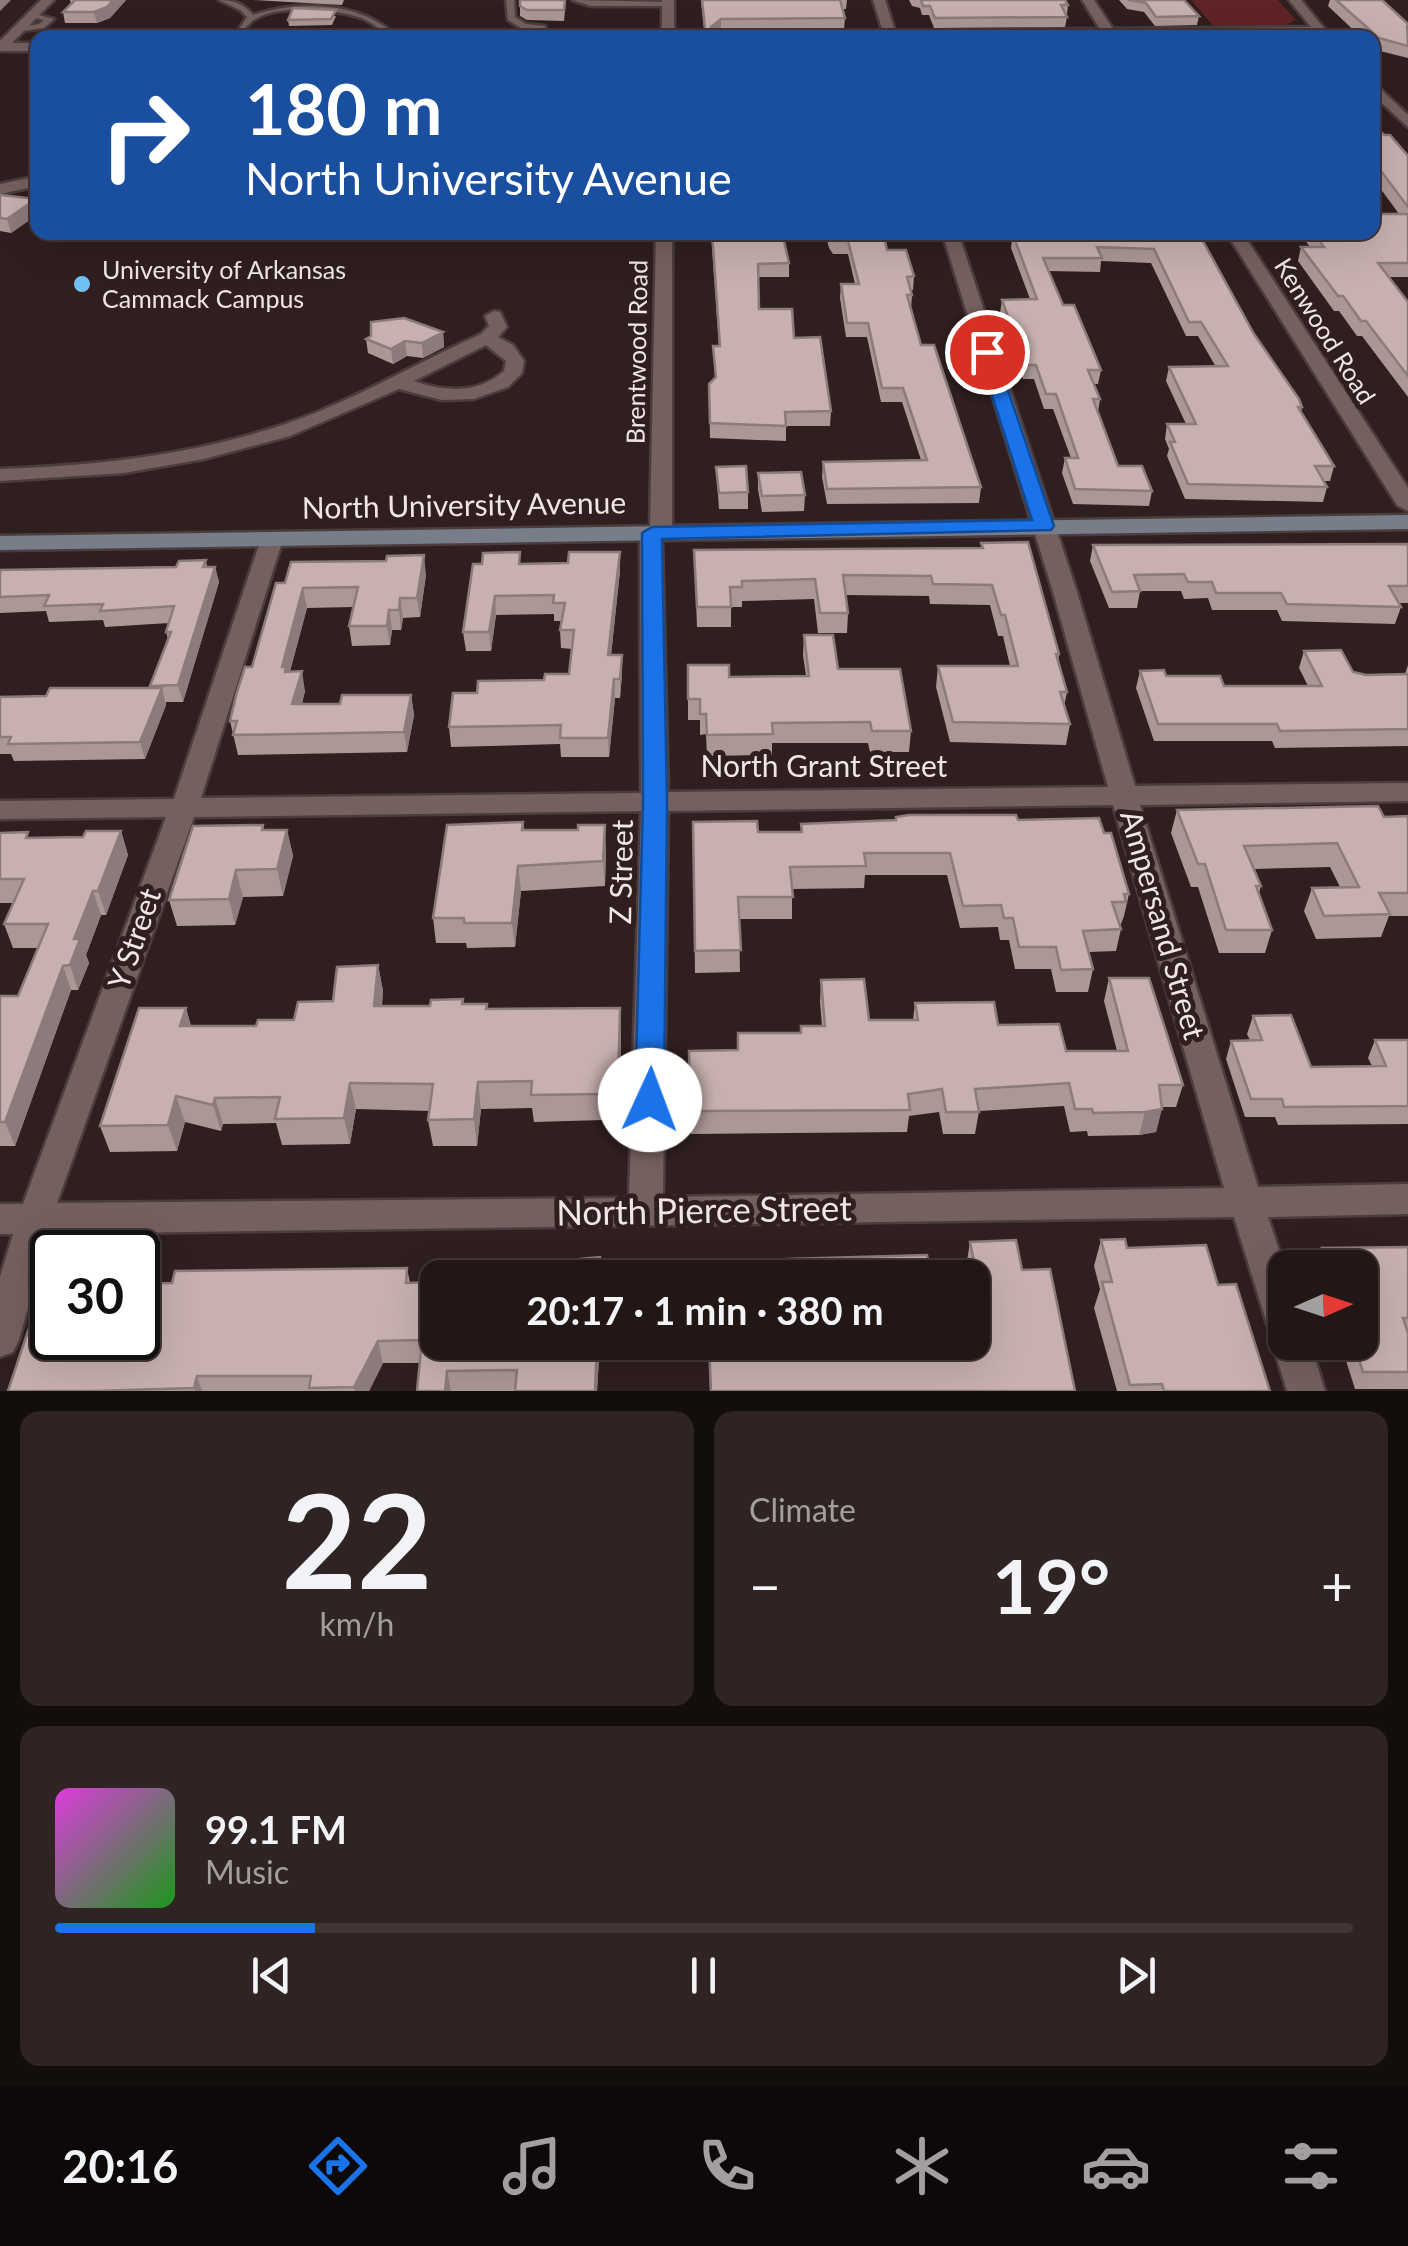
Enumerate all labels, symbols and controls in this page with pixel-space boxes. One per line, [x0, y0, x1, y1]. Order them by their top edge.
text: 180 m [245, 66, 442, 150]
icon: right [80, 70, 210, 200]
text: North University Avenue [245, 151, 732, 205]
street label: Kenwood Road [1269, 252, 1383, 409]
place label: University of Arkansas Cammack Campus [102, 254, 346, 313]
street label: Brentwood Road [619, 260, 653, 444]
marker: University of Arkansas Cammack Campus [71, 273, 93, 295]
pin [945, 310, 1030, 395]
icon: arrive [960, 325, 1015, 380]
street label: North University Avenue [301, 483, 627, 525]
street label: North Grant Street [701, 747, 948, 783]
street label: Ampersand Street [1114, 806, 1214, 1043]
street label: Z Street [601, 819, 639, 925]
street label: Y Street [99, 883, 167, 993]
position arrow [598, 1048, 702, 1152]
street label: North Pierce Street [556, 1185, 853, 1233]
speed limit sign: 30 [30, 1230, 160, 1360]
north arrow [1268, 1250, 1378, 1360]
map controls [1268, 1250, 1378, 1360]
text: 20:17 · 1 min · 380 m [526, 1287, 884, 1333]
text: 22 [282, 1461, 432, 1617]
text: Climate [749, 1490, 856, 1529]
text: 19° [992, 1540, 1110, 1630]
text: − [749, 1552, 781, 1618]
text: + [1321, 1552, 1353, 1618]
text: km/h [320, 1604, 394, 1643]
text: 99.1 FM [205, 1806, 347, 1852]
text: Music [205, 1852, 289, 1891]
icon: previous [244, 1948, 299, 2003]
icon: pause [676, 1948, 731, 2003]
icon: next [1109, 1948, 1164, 2003]
icon: directions [303, 2131, 373, 2201]
icon: music [497, 2131, 567, 2201]
icon: phone [692, 2131, 762, 2201]
icon: climate [887, 2131, 957, 2201]
icon: car [1081, 2131, 1151, 2201]
icon: filters [1276, 2131, 1346, 2201]
text: 20:16 [62, 2139, 178, 2193]

